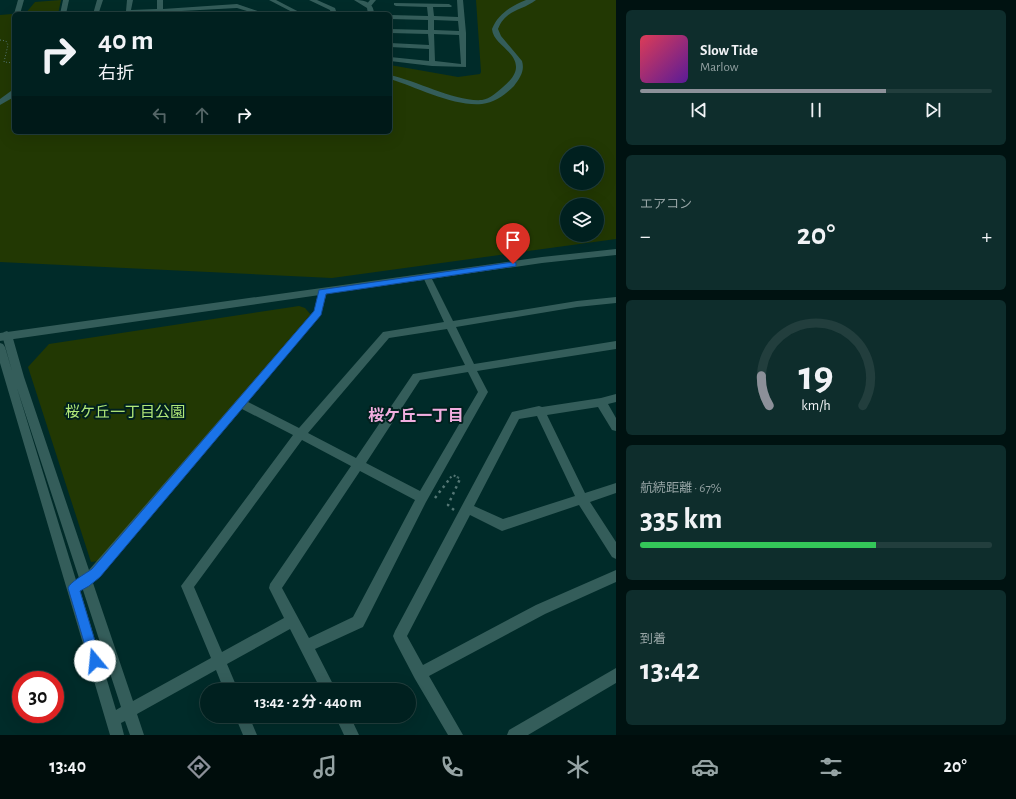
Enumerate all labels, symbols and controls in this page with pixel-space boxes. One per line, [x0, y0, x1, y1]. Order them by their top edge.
text: 40 m [98, 27, 154, 55]
icon: right [32, 28, 84, 80]
text: Slow Tide [700, 43, 758, 58]
text: Marlow [700, 61, 738, 74]
text: 右折 [98, 65, 134, 83]
icon: previous [688, 99, 710, 121]
icon: pause [805, 99, 827, 121]
icon: next [922, 99, 944, 121]
icon: left [149, 104, 171, 126]
icon: ahead [191, 104, 213, 126]
icon: right [233, 104, 255, 126]
map controls [560, 146, 604, 242]
button: sound [560, 146, 604, 190]
button: layers [560, 198, 604, 242]
text: エアコン [640, 198, 692, 211]
text: 20° [797, 220, 835, 250]
pin [496, 223, 530, 264]
text: − [640, 225, 651, 247]
text: + [981, 225, 992, 247]
icon: arrive [502, 229, 524, 251]
text: 19 [798, 355, 834, 396]
text: km/h [801, 398, 831, 412]
park label: 桜ケ丘一丁目公園 [65, 404, 185, 420]
district label: 桜ケ丘一丁目 [368, 407, 464, 424]
text: 航続距離 · 67% [640, 482, 722, 495]
text: 335 km [640, 504, 722, 534]
text: 到着 [640, 633, 666, 646]
position arrow [74, 640, 116, 682]
text: 13:42 [640, 655, 700, 685]
speed limit sign: 30 [12, 671, 64, 723]
text: 13:42 · 2 分 · 440 m [254, 695, 362, 710]
icon: directions [185, 753, 213, 781]
icon: music [311, 753, 339, 781]
icon: phone [438, 753, 466, 781]
icon: climate [564, 753, 592, 781]
icon: car [691, 753, 719, 781]
icon: filters [817, 753, 845, 781]
text: 13:40 [49, 758, 86, 776]
text: 20° [944, 758, 967, 776]

